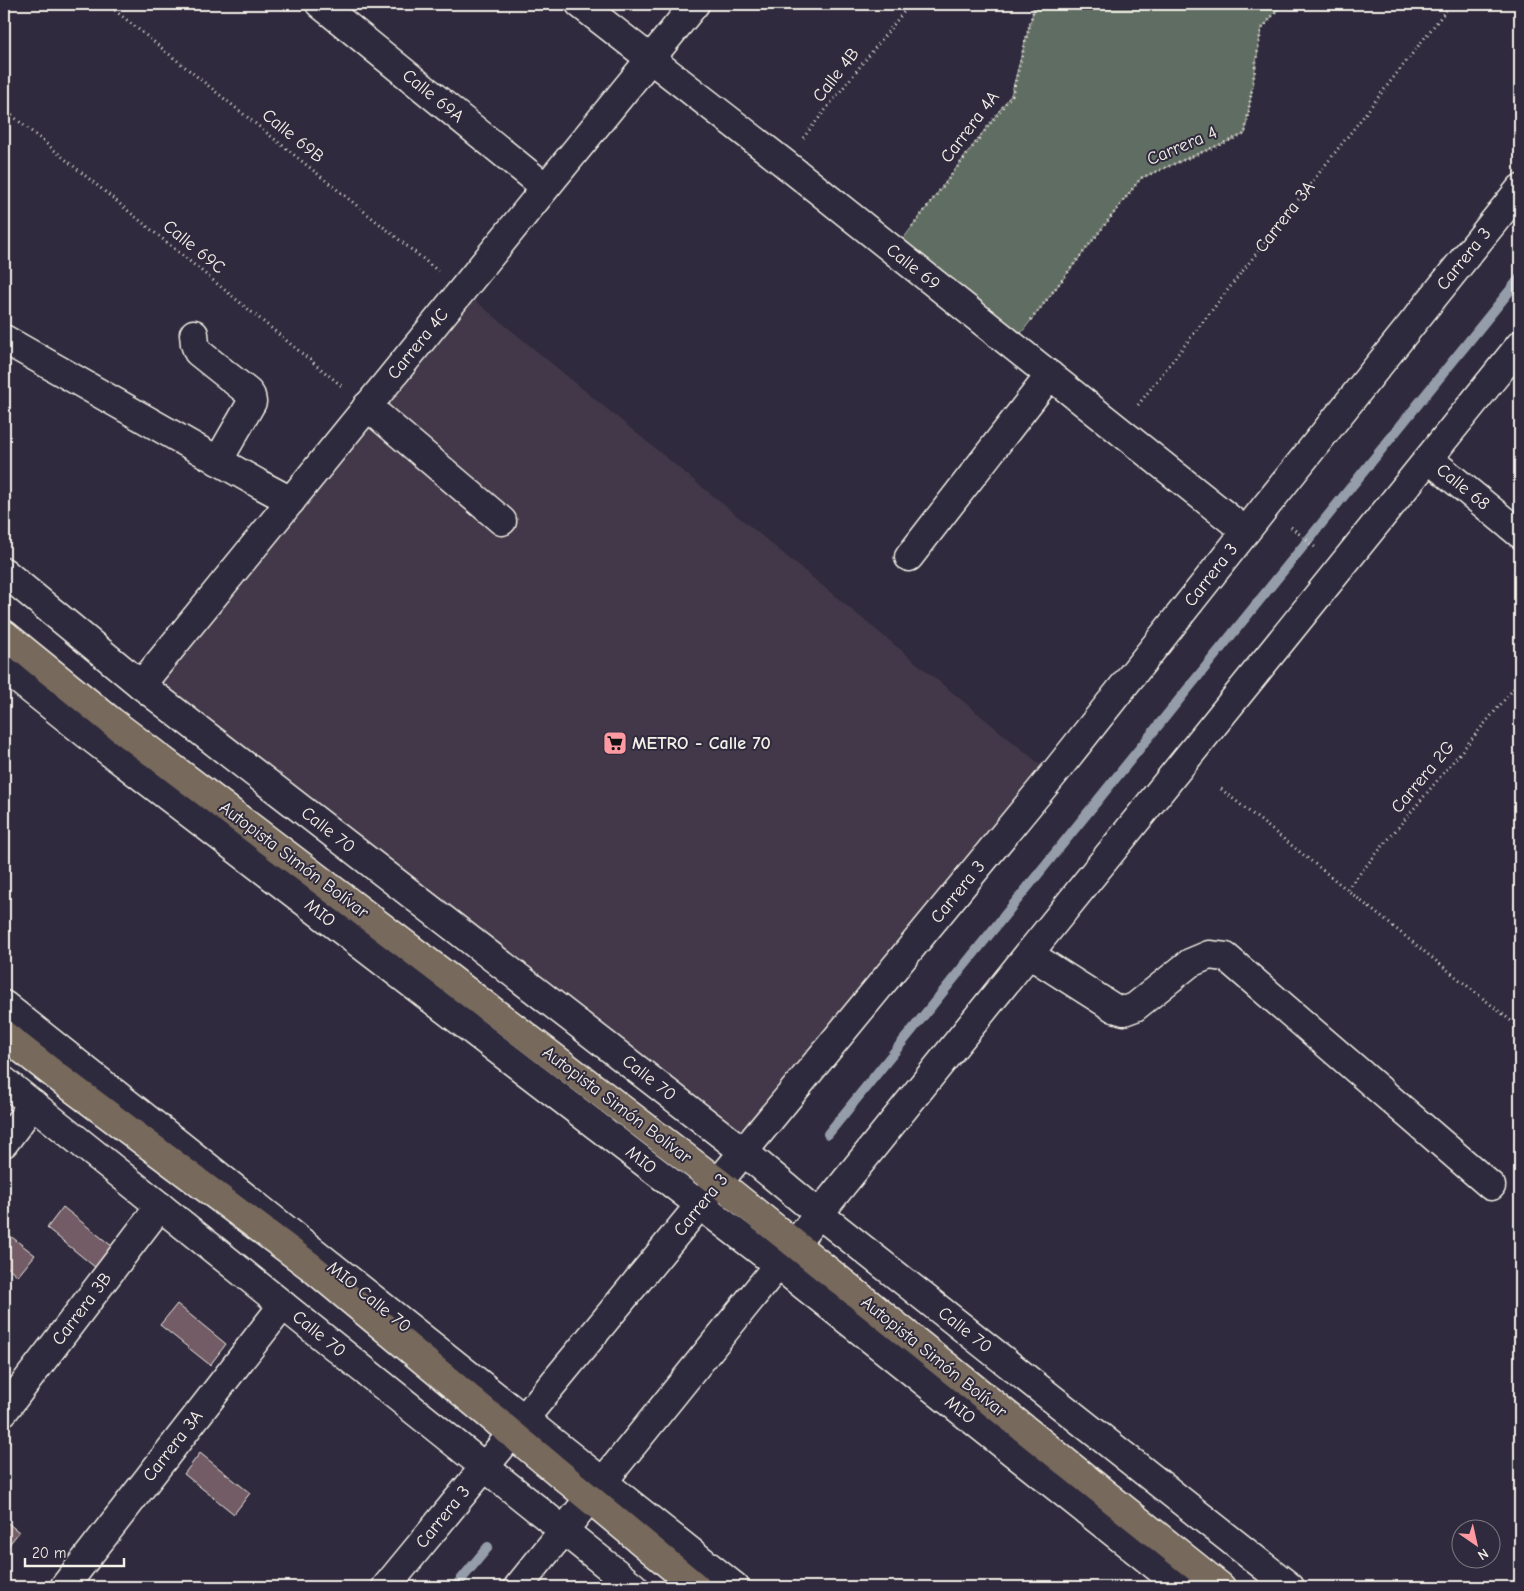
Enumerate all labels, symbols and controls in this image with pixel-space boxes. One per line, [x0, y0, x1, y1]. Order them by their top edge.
street label: Calle 4B [808, 44, 864, 106]
street label: Calle 69A [398, 65, 468, 127]
street label: Carrera 4A [936, 87, 1004, 167]
street label: Calle 69B [258, 105, 328, 167]
street label: Carrera 4 [1144, 122, 1220, 170]
street label: Carrera 3A [1251, 177, 1319, 257]
street label: Calle 69C [159, 216, 229, 278]
street label: Carrera 3 [1432, 223, 1496, 295]
street label: Calle 69 [882, 239, 944, 295]
street label: Carrera 4C [383, 304, 453, 384]
street label: Calle 68 [1432, 459, 1494, 515]
street label: Carrera 3 [1180, 539, 1242, 611]
supermarket icon: METRO - Calle 70 [602, 730, 628, 756]
place label: METRO - Calle 70 [632, 733, 771, 754]
street label: Carrera 2G [1387, 737, 1459, 817]
street label: Autopista Simón Bolívar [215, 797, 374, 924]
street label: Calle 70 [297, 802, 359, 858]
street label: Carrera 3 [926, 856, 990, 928]
street label: MIO [300, 895, 340, 931]
street label: Autopista Simón Bolívar [538, 1042, 697, 1169]
street label: Calle 70 [618, 1050, 680, 1106]
street label: MIO [621, 1142, 661, 1178]
street label: Carrera 3 [669, 1169, 733, 1241]
street label: MIO Calle 70 [323, 1257, 415, 1337]
street label: Carrera 3B [48, 1268, 116, 1350]
street label: Autopista Simón Bolívar [857, 1292, 1012, 1423]
street label: Calle 70 [934, 1302, 996, 1358]
street label: Calle 70 [288, 1306, 350, 1362]
street label: MIO [940, 1391, 980, 1429]
street label: Carrera 3A [139, 1406, 207, 1486]
street label: Carrera 3 [411, 1481, 475, 1553]
north arrow [1452, 1518, 1502, 1568]
scale bar [25, 1536, 124, 1568]
text: 20 m [32, 1544, 66, 1562]
text: N [1474, 1545, 1492, 1564]

